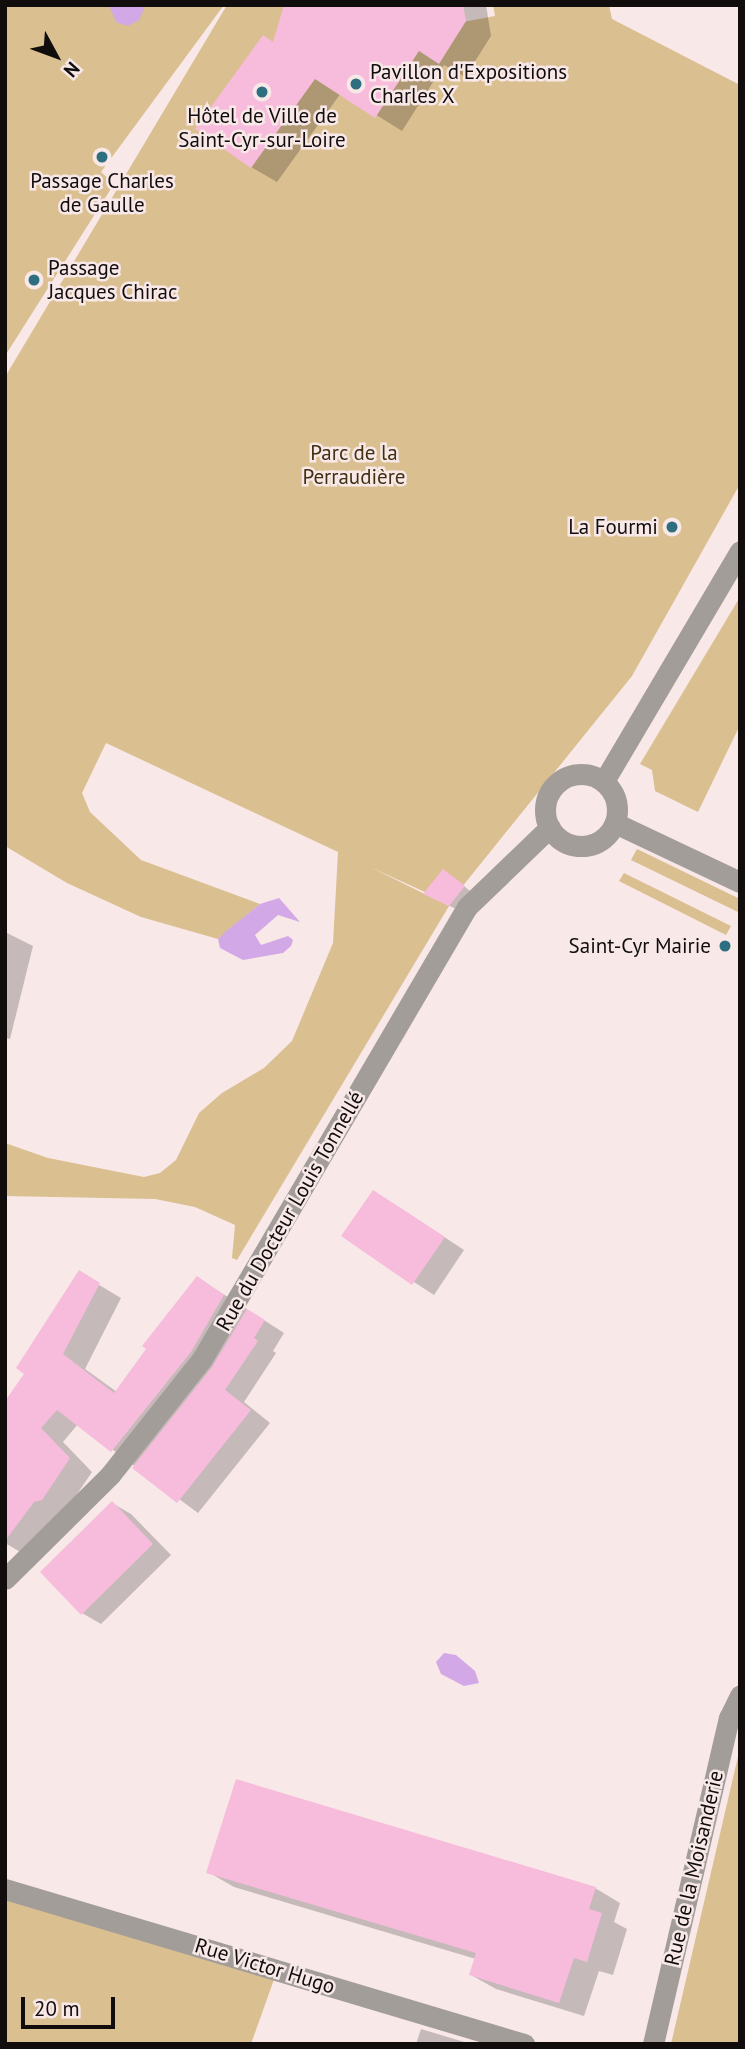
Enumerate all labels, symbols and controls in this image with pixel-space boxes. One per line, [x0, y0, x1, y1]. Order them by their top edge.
north arrow [21, 21, 91, 91]
text: N [59, 57, 85, 82]
place label: Pavillon d'Expositions Charles X [370, 59, 567, 109]
marker: Pavillon d'Expositions Charles X [348, 76, 364, 92]
marker: Hôtel de Ville de Saint-Cyr-sur-Loire [254, 84, 270, 100]
place label: Hôtel de Ville de Saint-Cyr-sur-Loire [178, 103, 346, 153]
marker: Passage Charles de Gaulle [94, 149, 110, 165]
place label: Passage Charles de Gaulle [30, 168, 174, 218]
place label: Passage Jacques Chirac [48, 255, 177, 305]
marker: Passage Jacques Chirac [26, 272, 42, 288]
park label: Parc de la Perraudière [302, 440, 406, 490]
place label: La Fourmi [568, 514, 658, 540]
marker: La Fourmi [664, 519, 680, 535]
place label: Saint-Cyr Mairie [569, 933, 711, 959]
marker: Saint-Cyr Mairie [717, 938, 733, 954]
street label: Rue du Docteur Louis Tonnellé [211, 1086, 369, 1336]
street label: Rue de la Moisanderie [659, 1768, 729, 1968]
street label: Rue Victor Hugo [192, 1933, 338, 1999]
scale bar [24, 1982, 119, 2026]
text: 20 m [34, 1995, 80, 2022]

